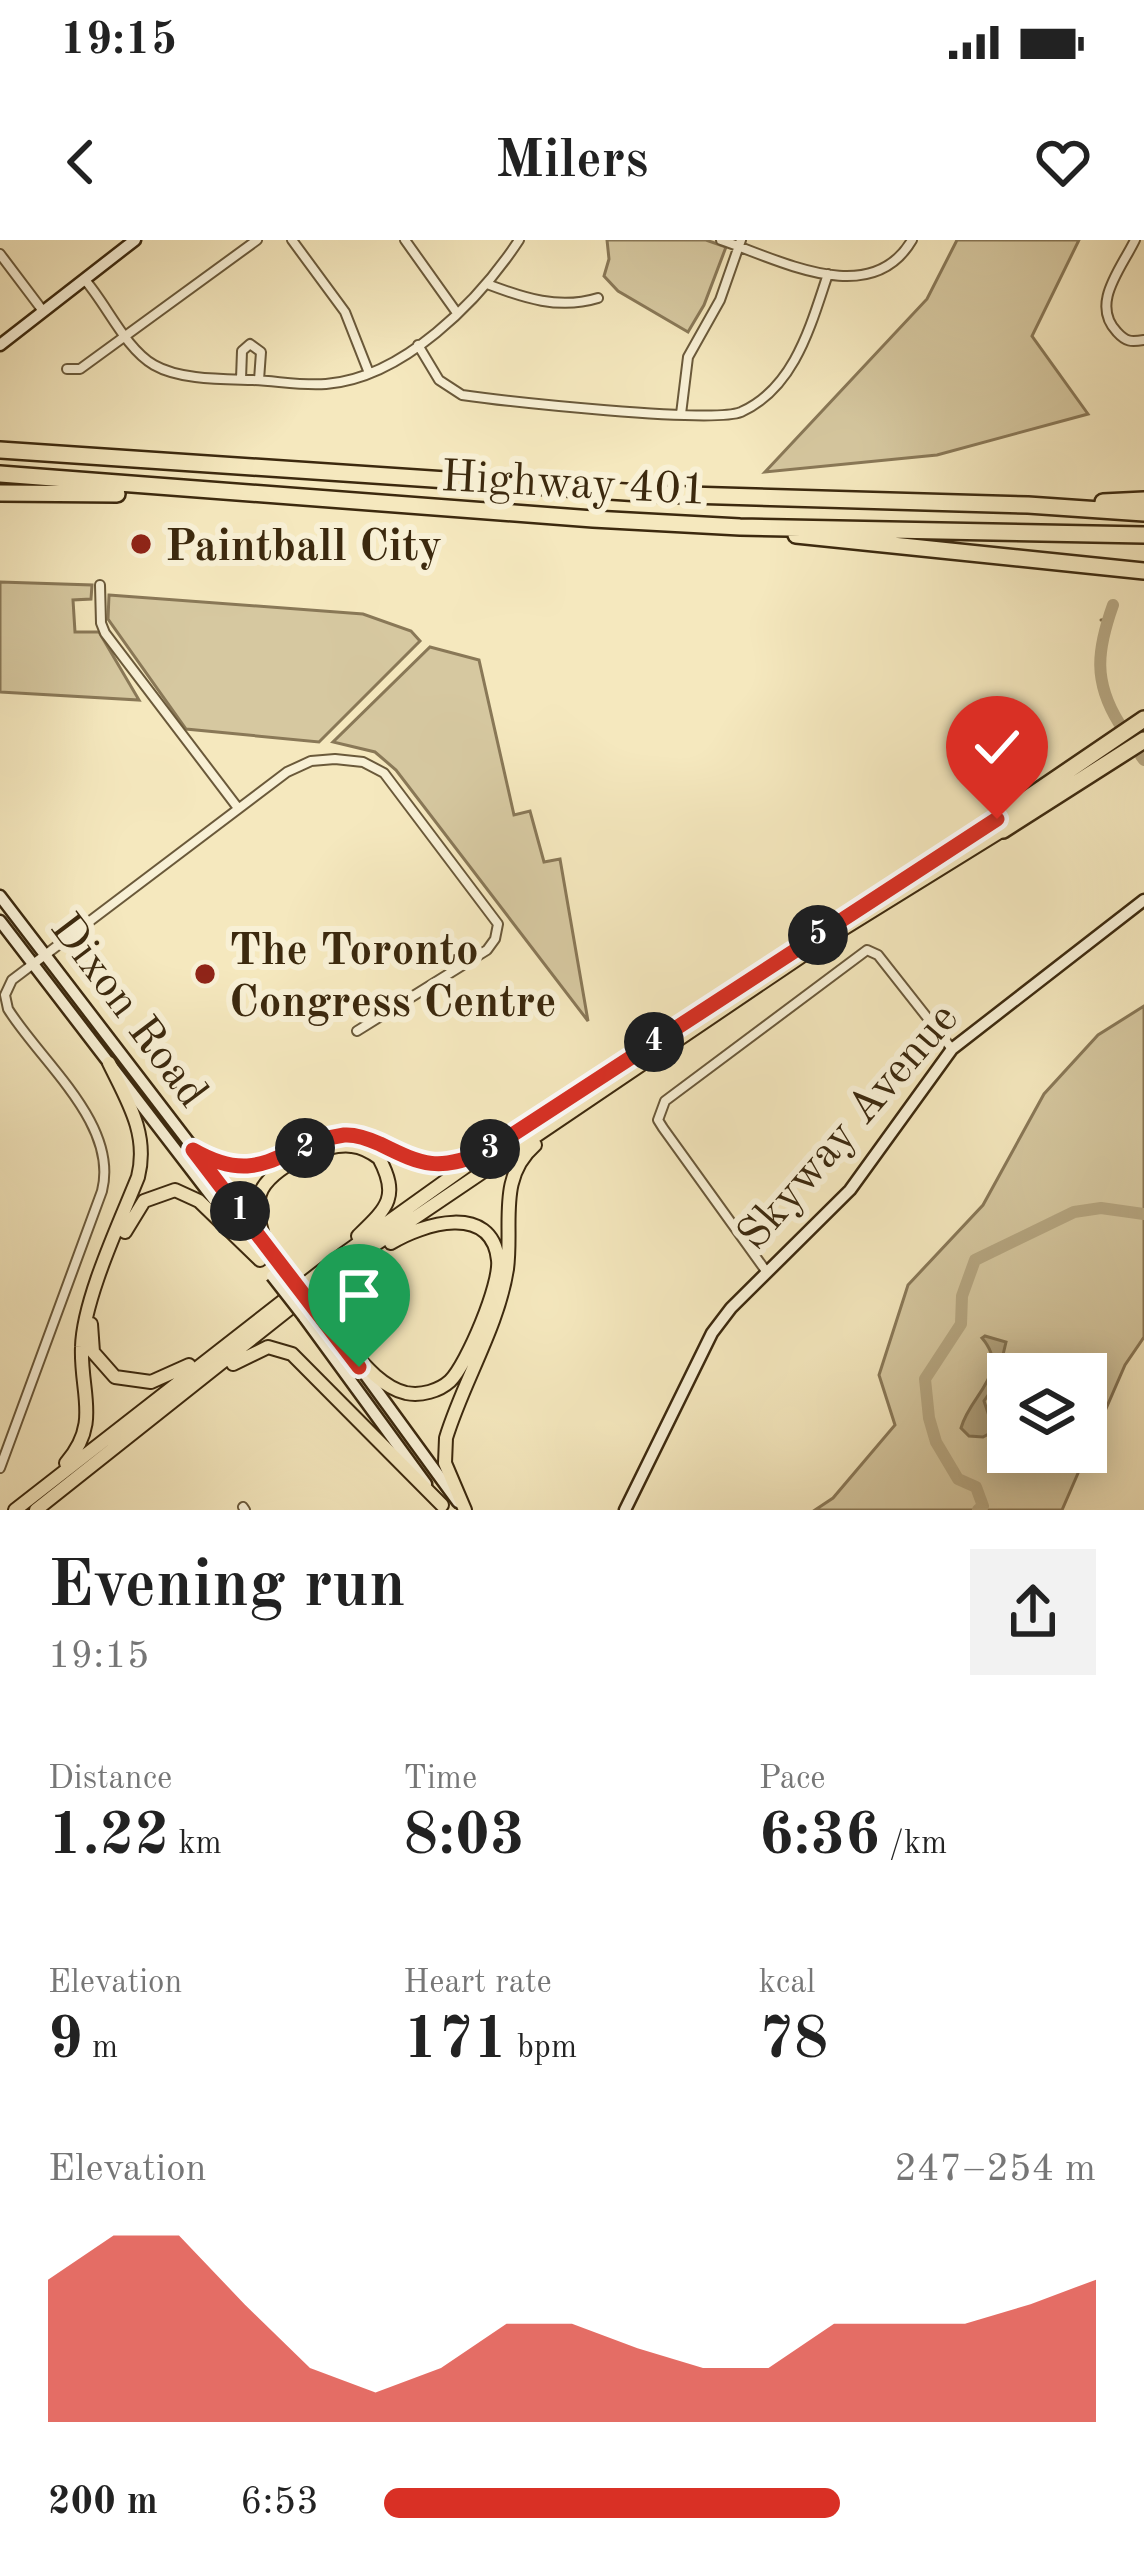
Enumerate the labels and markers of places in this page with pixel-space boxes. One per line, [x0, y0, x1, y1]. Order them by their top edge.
place label: Paintball City [165, 526, 442, 571]
marker: Paintball City [128, 531, 154, 557]
pin [946, 696, 1048, 819]
pin: 5 [788, 905, 848, 965]
place label: The Toronto Congress Centre [229, 930, 557, 1027]
marker: The Toronto Congress Centre [192, 961, 218, 987]
pin: 4 [624, 1012, 684, 1072]
pin: 2 [275, 1118, 335, 1178]
pin: 3 [460, 1119, 520, 1179]
pin: 1 [210, 1181, 270, 1241]
pin [308, 1244, 410, 1367]

